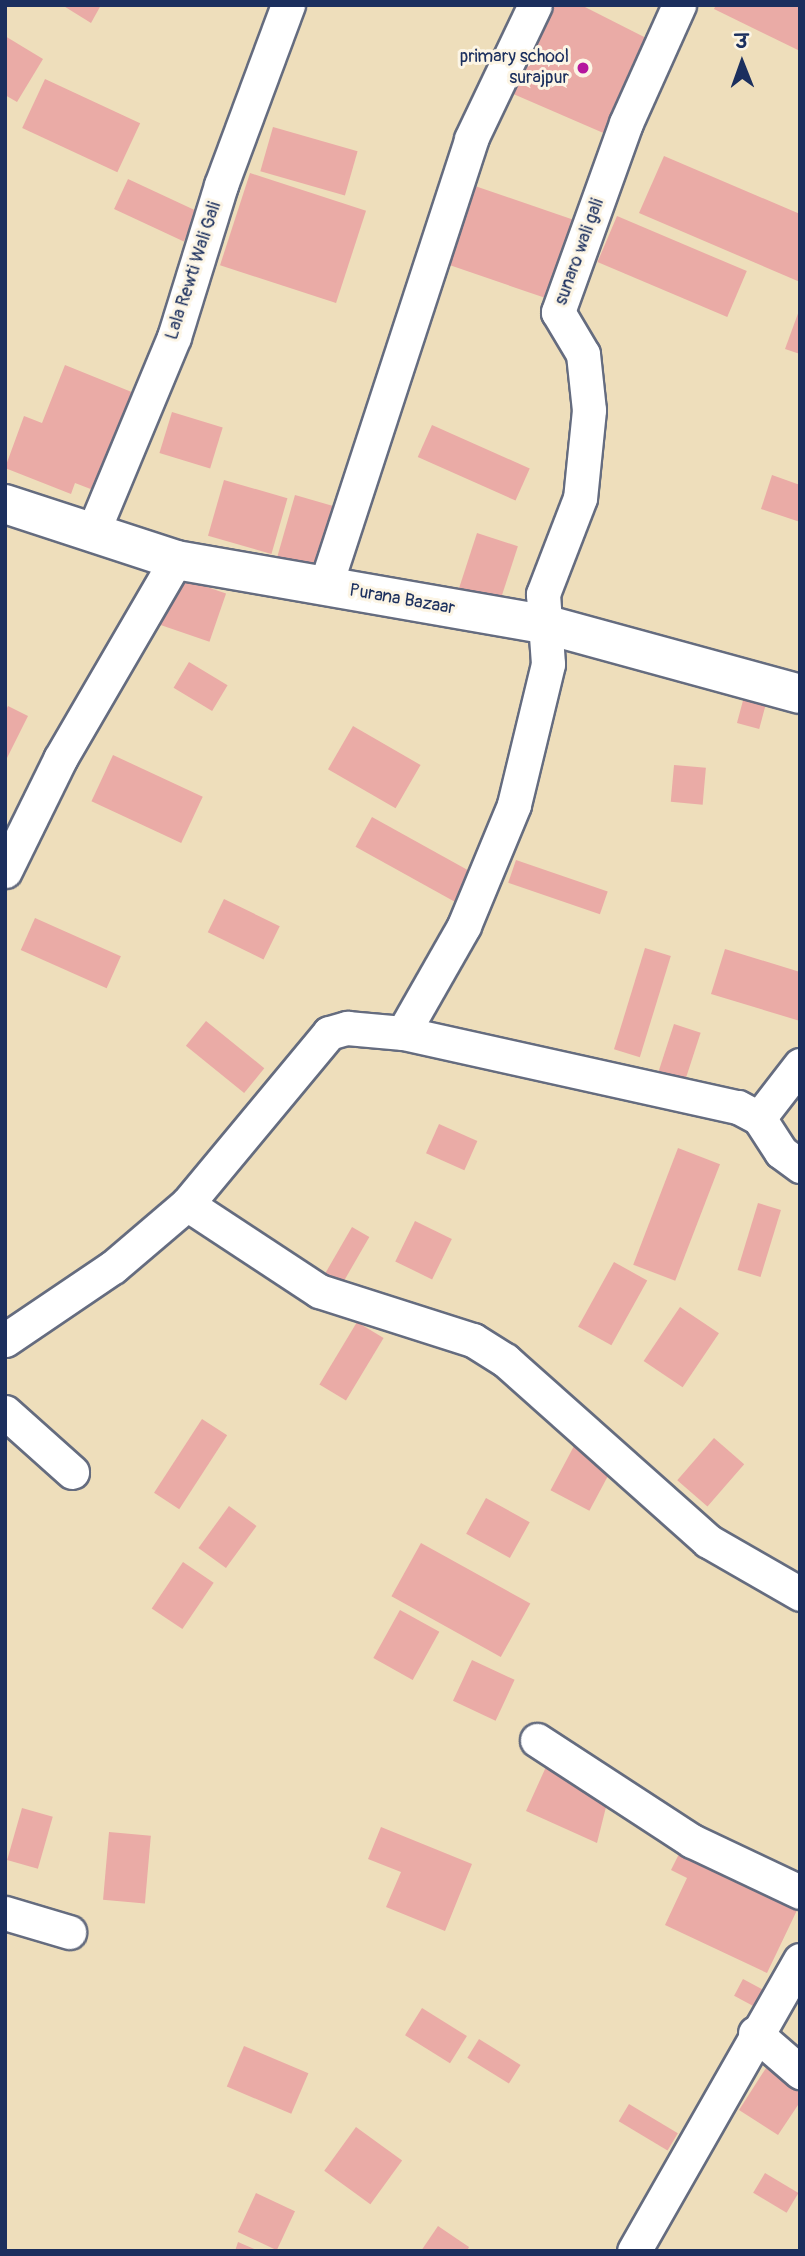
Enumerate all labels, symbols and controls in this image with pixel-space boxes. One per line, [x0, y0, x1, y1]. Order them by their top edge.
north arrow [707, 28, 777, 98]
text: उ [735, 30, 748, 54]
place label: primary school surajpur [460, 47, 569, 90]
marker: primary school surajpur [575, 60, 591, 76]
street label: sunaro wali gali [551, 196, 609, 308]
street label: Lala Rewti Wali Gali [162, 199, 226, 343]
street label: Purana Bazaar [348, 580, 456, 620]

